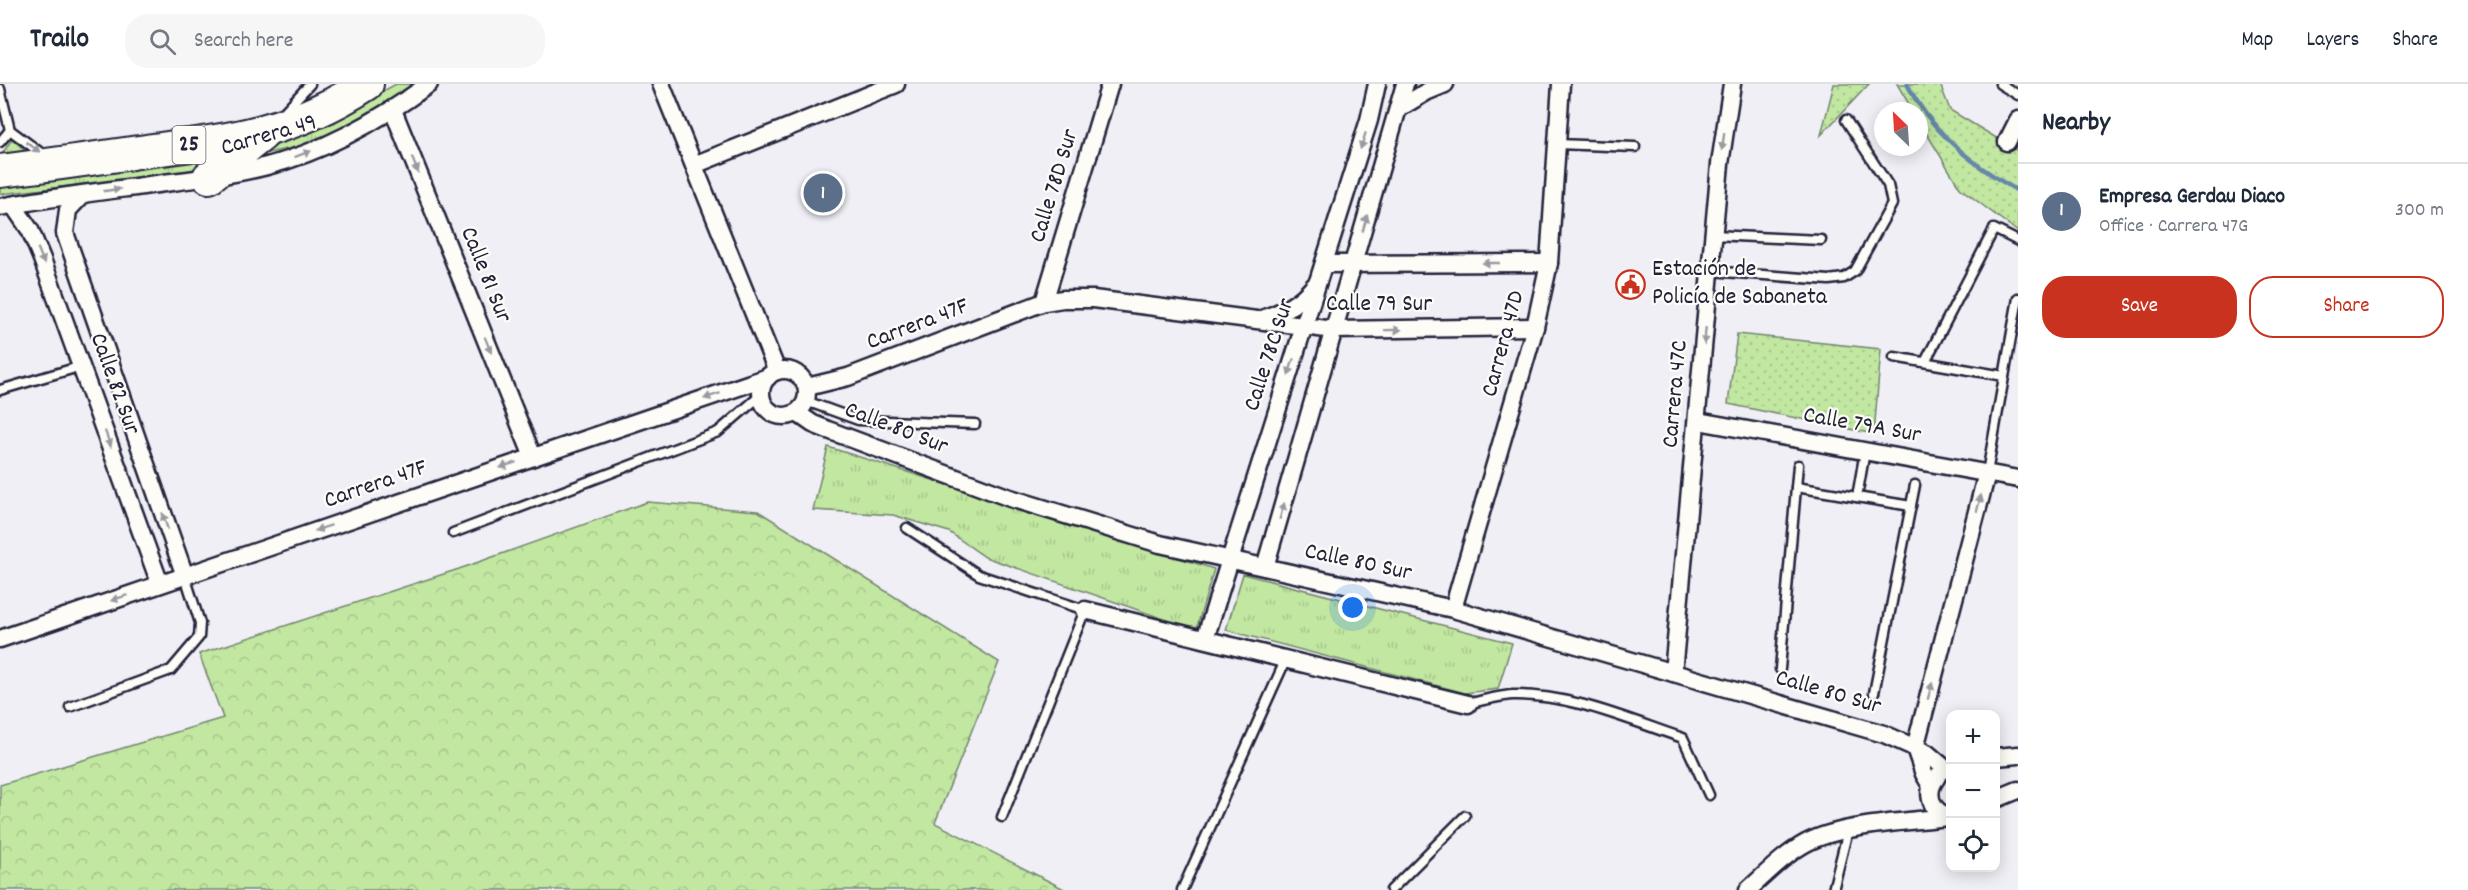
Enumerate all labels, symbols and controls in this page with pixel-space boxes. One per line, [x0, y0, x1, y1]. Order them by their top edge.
search box [125, 14, 545, 68]
text: Trailo [30, 21, 89, 61]
icon: search [146, 25, 179, 58]
text: Search here [194, 26, 293, 57]
text: Map [2242, 26, 2273, 56]
text: Layers [2306, 26, 2359, 56]
text: Share [2392, 26, 2438, 56]
north arrow [1874, 102, 1928, 156]
text: Nearby [2042, 105, 2110, 142]
street label: Carrera 49 [217, 106, 321, 166]
street label: Calle 78D Sur [1022, 125, 1088, 247]
road number: 25 [172, 126, 206, 164]
one-way arrow [1357, 132, 1367, 150]
one-way arrow [1718, 132, 1727, 151]
one-way arrow [25, 141, 41, 153]
one-way arrow [295, 148, 313, 158]
one-way arrow [410, 156, 420, 174]
pin: 1 [804, 170, 842, 216]
text: Empresa Gerdau Diaco [2099, 182, 2285, 213]
one-way arrow [103, 186, 122, 195]
text: 1 [2059, 197, 2064, 225]
text: 300 m [2395, 197, 2444, 225]
text: Office · Carrera 47G [2099, 213, 2248, 241]
one-way arrow [1361, 214, 1371, 232]
street label: Calle 81 Sur [450, 222, 520, 328]
one-way arrow [36, 247, 46, 265]
place label: Estación de Policía de Sabaneta [1652, 253, 1828, 315]
one-way arrow [1481, 258, 1500, 268]
public building icon: Estación de Policía de Sabaneta [1615, 268, 1647, 300]
button: Save [2042, 276, 2237, 338]
button: Share [2249, 276, 2444, 338]
street label: Carrera 47D [1474, 287, 1534, 401]
street label: Calle 79 Sur [1326, 288, 1432, 322]
street label: Carrera 47F [862, 290, 974, 360]
street label: Calle 78C Sur [1236, 294, 1304, 416]
one-way arrow [1383, 325, 1402, 335]
one-way arrow [1700, 327, 1710, 346]
street label: Calle 82 Sur [80, 328, 148, 440]
one-way arrow [483, 337, 493, 355]
street label: Carrera 47C [1654, 339, 1698, 449]
one-way arrow [1286, 358, 1295, 376]
one-way arrow [703, 391, 721, 401]
street label: Calle 80 Sur [839, 394, 953, 464]
street label: Calle 79A Sur [1800, 399, 1924, 453]
one-way arrow [104, 430, 114, 448]
street label: Carrera 47F [320, 451, 432, 518]
one-way arrow [499, 461, 517, 471]
one-way arrow [1975, 493, 1984, 511]
one-way arrow [1277, 502, 1287, 520]
one-way arrow [160, 512, 170, 530]
one-way arrow [314, 524, 332, 534]
street label: Calle 80 Sur [1301, 535, 1415, 591]
your location [1338, 593, 1367, 622]
one-way arrow [110, 594, 128, 604]
street label: Calle 80 Sur [1771, 662, 1885, 724]
one-way arrow [1926, 682, 1935, 700]
map controls [1946, 710, 2000, 872]
button: + [1946, 710, 2000, 764]
button: − [1946, 764, 2000, 818]
button: locate [1946, 818, 2000, 872]

